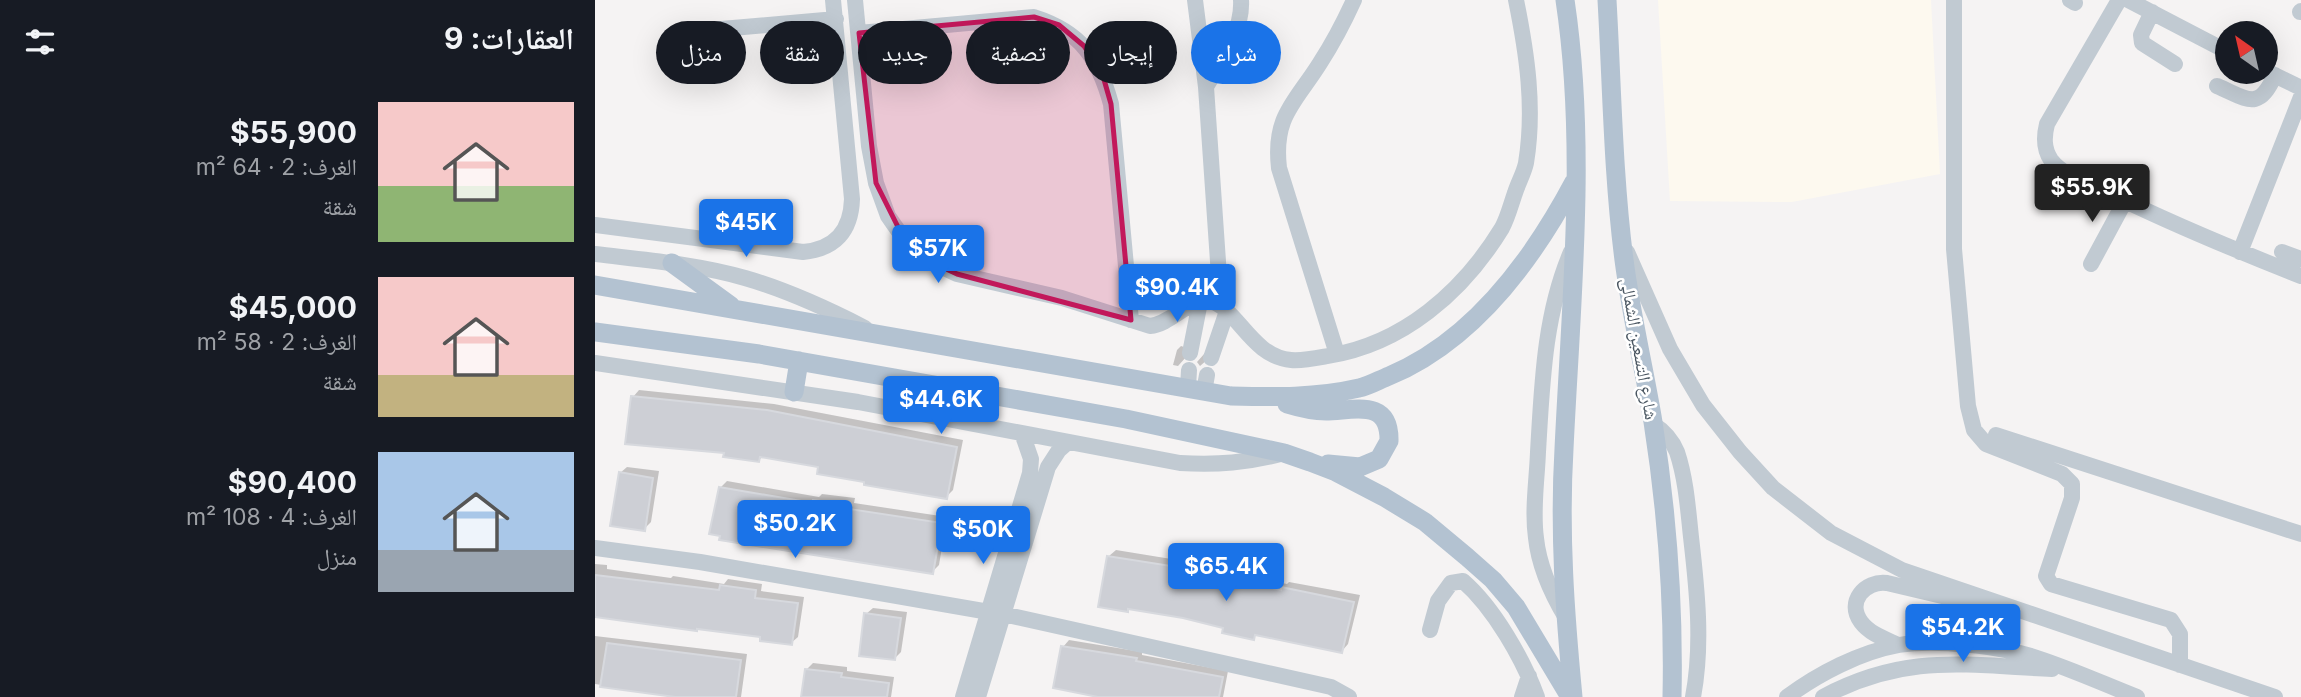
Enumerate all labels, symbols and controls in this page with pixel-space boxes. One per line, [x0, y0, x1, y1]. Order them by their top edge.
text: العقارات: 9 [444, 20, 574, 56]
chip: منزل [656, 21, 746, 84]
chip: شقة [760, 21, 844, 84]
chip: جديد [858, 21, 952, 84]
chip: تصفية [966, 21, 1070, 84]
chip: إيجار [1084, 21, 1177, 84]
chip: شراء [1191, 21, 1281, 84]
north arrow [2215, 21, 2279, 84]
map controls [2215, 21, 2278, 84]
icon: filters [21, 23, 59, 61]
text: $55,900 [230, 114, 357, 150]
icon: home [434, 130, 518, 214]
text: الغرف: 2 · 64 m² [196, 153, 357, 181]
pin: $55.9K [2035, 164, 2149, 224]
text: $55.9K [2051, 173, 2133, 201]
text: شقة [323, 193, 357, 221]
pin: $45K [705, 200, 787, 259]
text: $45K [715, 208, 777, 236]
pin: $57K [897, 226, 979, 285]
text: $57K [908, 234, 968, 262]
pin: $90.4K [1120, 264, 1234, 324]
text: $90.4K [1135, 273, 1219, 301]
street label: شارع التسعين الشمالى [1616, 276, 1662, 422]
text: $45,000 [229, 289, 357, 325]
icon: home [434, 305, 518, 389]
text: الغرف: 2 · 58 m² [197, 328, 357, 356]
text: شقة [323, 368, 357, 396]
pin: $44.6K [884, 376, 998, 436]
text: $44.6K [899, 385, 983, 413]
text: $90,400 [228, 464, 357, 500]
icon: home [434, 480, 518, 564]
pin: $50.2K [738, 500, 852, 560]
text: الغرف: 4 · 108 m² [186, 503, 357, 531]
pin: $50K [942, 506, 1024, 566]
text: $50.2K [753, 509, 837, 537]
text: $50K [952, 515, 1014, 543]
text: منزل [317, 543, 357, 571]
pin: $65.4K [1169, 544, 1283, 603]
text: $65.4K [1184, 552, 1268, 580]
pin: $54.2K [1906, 604, 2020, 664]
text: $54.2K [1921, 613, 2005, 641]

